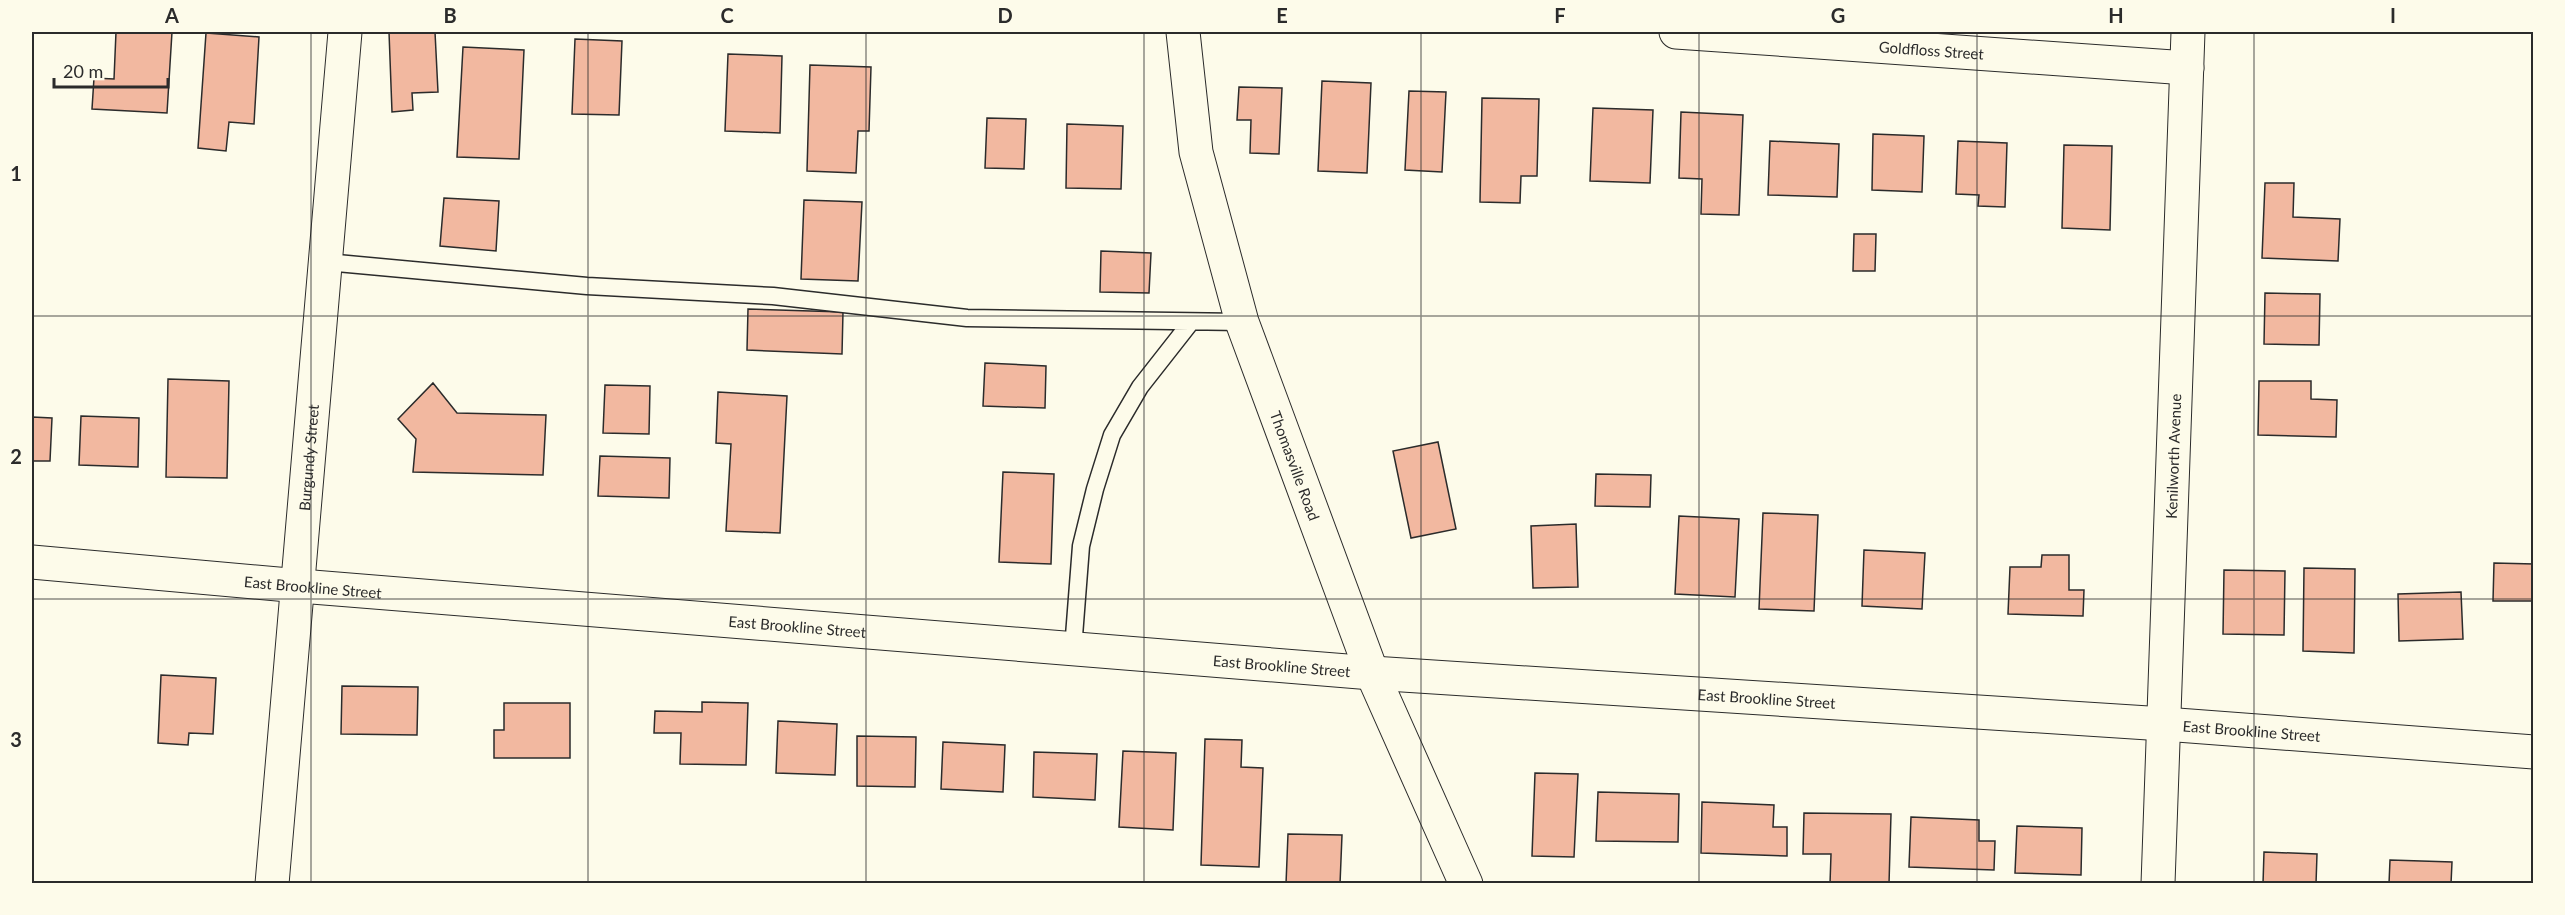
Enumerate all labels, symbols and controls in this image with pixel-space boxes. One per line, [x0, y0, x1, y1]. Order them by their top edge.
text: A [164, 3, 179, 27]
text: B [443, 3, 457, 27]
text: C [720, 3, 734, 27]
text: D [997, 3, 1013, 27]
text: E [1276, 3, 1288, 27]
text: F [1554, 3, 1566, 27]
text: G [1831, 3, 1845, 27]
text: H [2108, 3, 2124, 27]
text: I [2390, 3, 2396, 27]
street label: Goldfloss Street [1878, 37, 1985, 63]
scale bar [54, 51, 168, 89]
text: 20 m [63, 60, 103, 82]
text: 1 [10, 161, 22, 185]
street label: Kenilworth Avenue [2162, 393, 2184, 519]
street label: Burgundy Street [295, 403, 322, 512]
street label: Thomasville Road [1267, 408, 1324, 523]
text: 2 [10, 444, 22, 468]
street label: East Brookline Street [243, 572, 383, 602]
street label: East Brookline Street [728, 612, 867, 641]
street label: East Brookline Street [1212, 651, 1352, 680]
street label: East Brookline Street [1697, 685, 1837, 712]
street label: East Brookline Street [2182, 716, 2322, 745]
text: 3 [10, 727, 22, 751]

